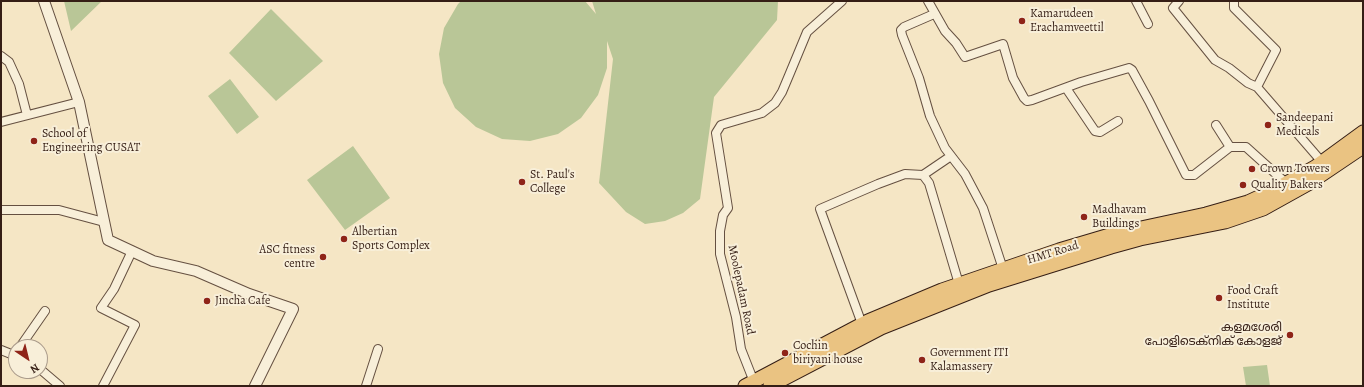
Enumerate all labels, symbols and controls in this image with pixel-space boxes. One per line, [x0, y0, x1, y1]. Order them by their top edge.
place label: Kamarudeen Erachamveettil [1030, 7, 1104, 35]
marker: Kamarudeen Erachamveettil [1017, 16, 1027, 26]
place label: Sandeepani Medicals [1276, 111, 1333, 139]
marker: Sandeepani Medicals [1263, 120, 1273, 130]
place label: School of Engineering CUSAT [42, 127, 140, 155]
marker: School of Engineering CUSAT [29, 136, 39, 146]
place label: Crown Towers [1260, 162, 1330, 176]
marker: Crown Towers [1247, 164, 1257, 174]
place label: St. Paul's College [530, 168, 575, 196]
marker: St. Paul's College [517, 177, 527, 187]
place label: Quality Bakers [1251, 178, 1323, 192]
marker: Quality Bakers [1238, 180, 1248, 190]
place label: Madhavam Buildings [1092, 203, 1147, 231]
marker: Madhavam Buildings [1079, 212, 1089, 222]
place label: Albertian Sports Complex [352, 225, 430, 253]
marker: Albertian Sports Complex [339, 234, 349, 244]
street label: HMT Road [1026, 238, 1080, 268]
place label: ASC fitness centre [259, 243, 315, 271]
street label: Moolepadam Road [724, 244, 758, 336]
marker: ASC fitness centre [318, 252, 328, 262]
place label: Food Craft Institute [1227, 284, 1279, 312]
marker: Food Craft Institute [1214, 293, 1224, 303]
place label: Jincha Cafe [215, 294, 270, 308]
marker: Jincha Cafe [202, 296, 212, 306]
place label: കളമശേരി പോളിടെക്നിക് കോളജ് [1145, 321, 1282, 349]
marker: കളമശേരി പോളിടെക്നിക് കോളജ് [1285, 330, 1295, 340]
north arrow [8, 339, 48, 379]
place label: Cochin biriyani house [793, 339, 863, 367]
place label: Government ITI Kalamassery [930, 346, 1008, 374]
marker: Cochin biriyani house [780, 348, 790, 358]
marker: Government ITI Kalamassery [917, 355, 927, 365]
text: N [27, 360, 42, 377]

